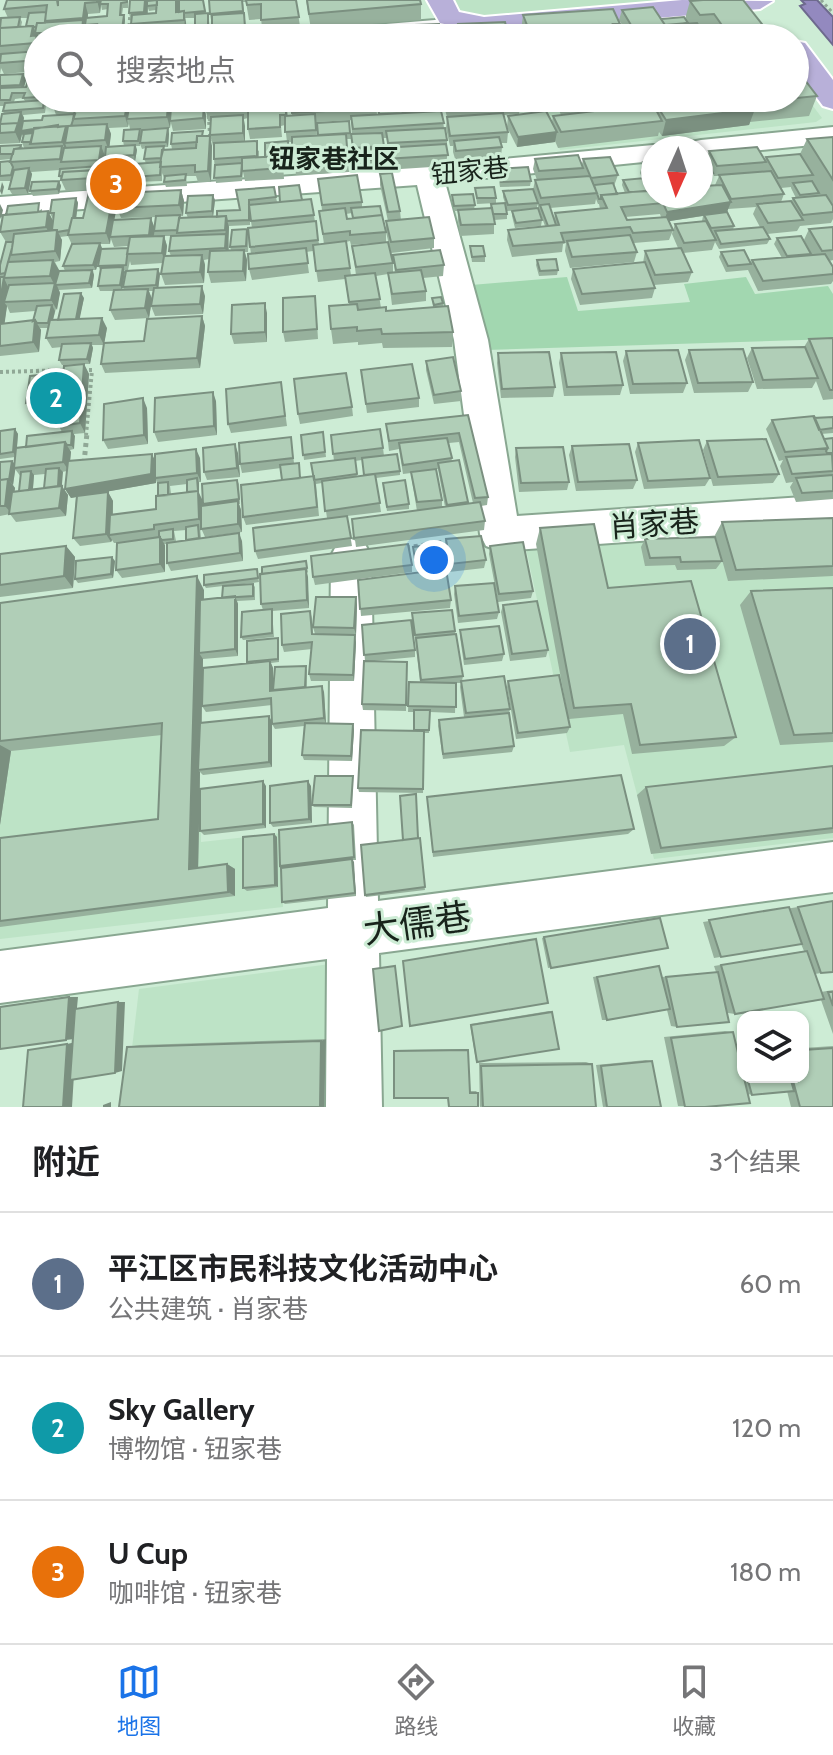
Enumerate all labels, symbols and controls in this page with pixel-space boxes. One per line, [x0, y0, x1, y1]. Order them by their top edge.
search box [24, 24, 809, 112]
icon: search [52, 46, 96, 90]
text: 搜索地点 [116, 52, 236, 89]
north arrow [641, 136, 713, 208]
district label: 钮家巷社区 [269, 143, 399, 175]
street label: 钮家巷 [430, 151, 510, 191]
pin: 3 [90, 154, 142, 214]
pin: 2 [30, 368, 82, 428]
street label: 肖家巷 [608, 502, 700, 546]
your location [414, 540, 454, 580]
pin: 1 [664, 614, 716, 674]
street label: 大儒巷 [360, 894, 474, 952]
map controls [737, 1011, 809, 1083]
button: layers [737, 1011, 809, 1083]
text: 附近 [32, 1141, 100, 1183]
text: 3个结果 [709, 1146, 801, 1178]
text: 平江区市民科技文化活动中心 [108, 1250, 498, 1287]
text: 1 [53, 1268, 63, 1300]
text: 60 m [739, 1268, 801, 1300]
text: 公共建筑 · 肖家巷 [108, 1293, 308, 1325]
text: Sky Gallery [108, 1391, 255, 1428]
text: 2 [51, 1412, 65, 1444]
text: 120 m [732, 1412, 801, 1444]
text: 博物馆 · 钮家巷 [108, 1433, 282, 1465]
text: U Cup [108, 1535, 188, 1572]
text: 3 [51, 1556, 65, 1588]
text: 180 m [730, 1556, 801, 1588]
text: 咖啡馆 · 钮家巷 [108, 1577, 282, 1609]
tab: 地图 [117, 1660, 161, 1740]
tab: 路线 [394, 1660, 438, 1740]
tab: 收藏 [672, 1660, 716, 1740]

